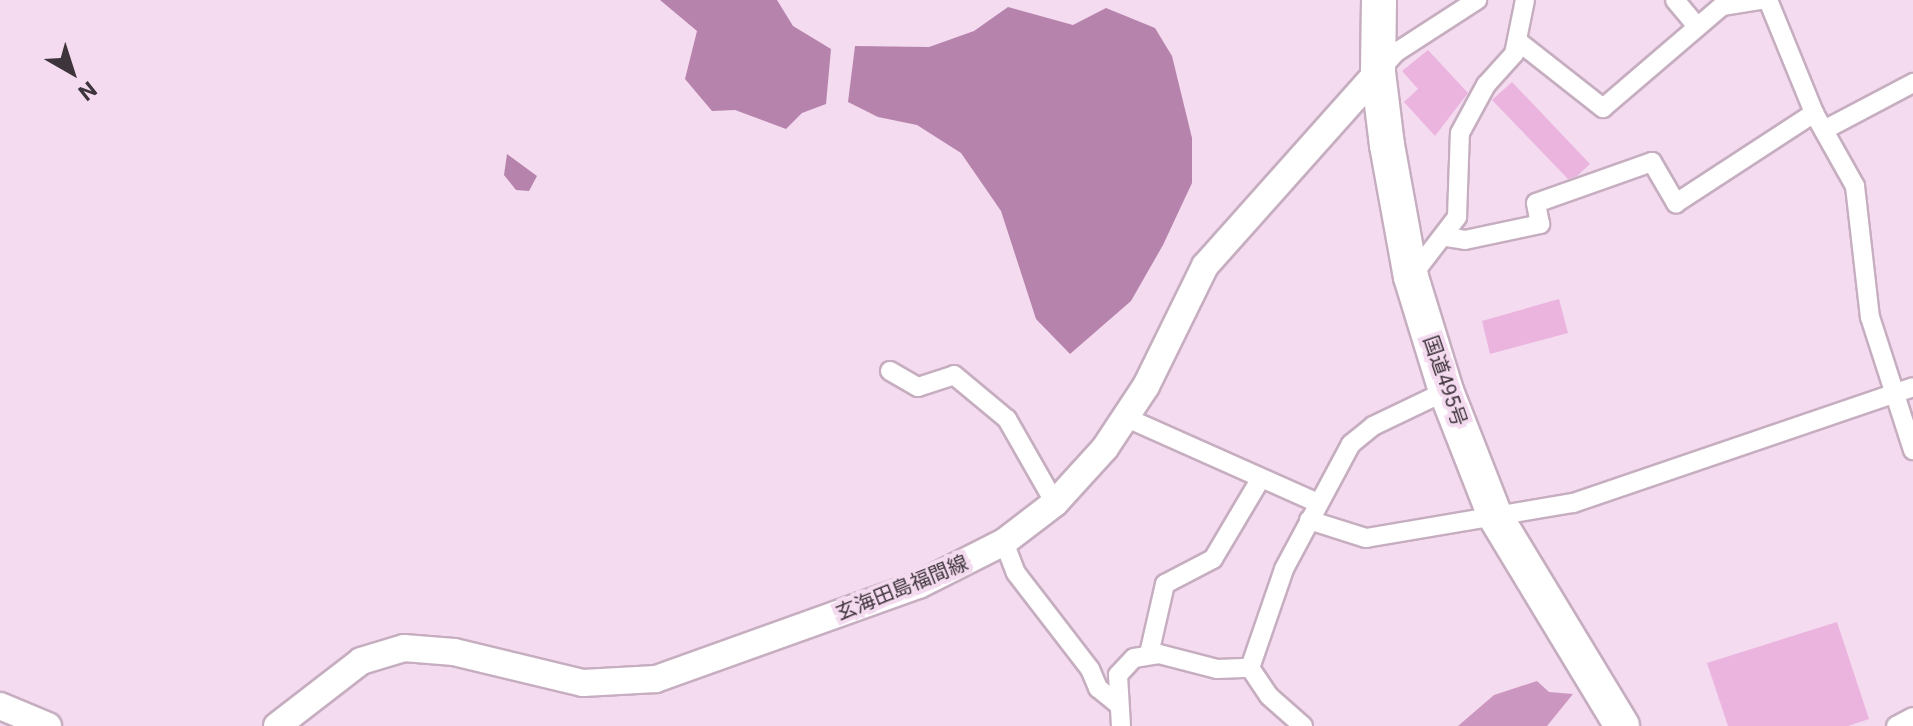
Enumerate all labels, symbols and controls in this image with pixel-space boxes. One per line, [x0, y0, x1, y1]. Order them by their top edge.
north arrow [32, 32, 112, 112]
text: N [74, 76, 101, 106]
street label: 国道495号 [1418, 333, 1472, 429]
street label: 玄海田島福間線 [833, 551, 971, 625]

